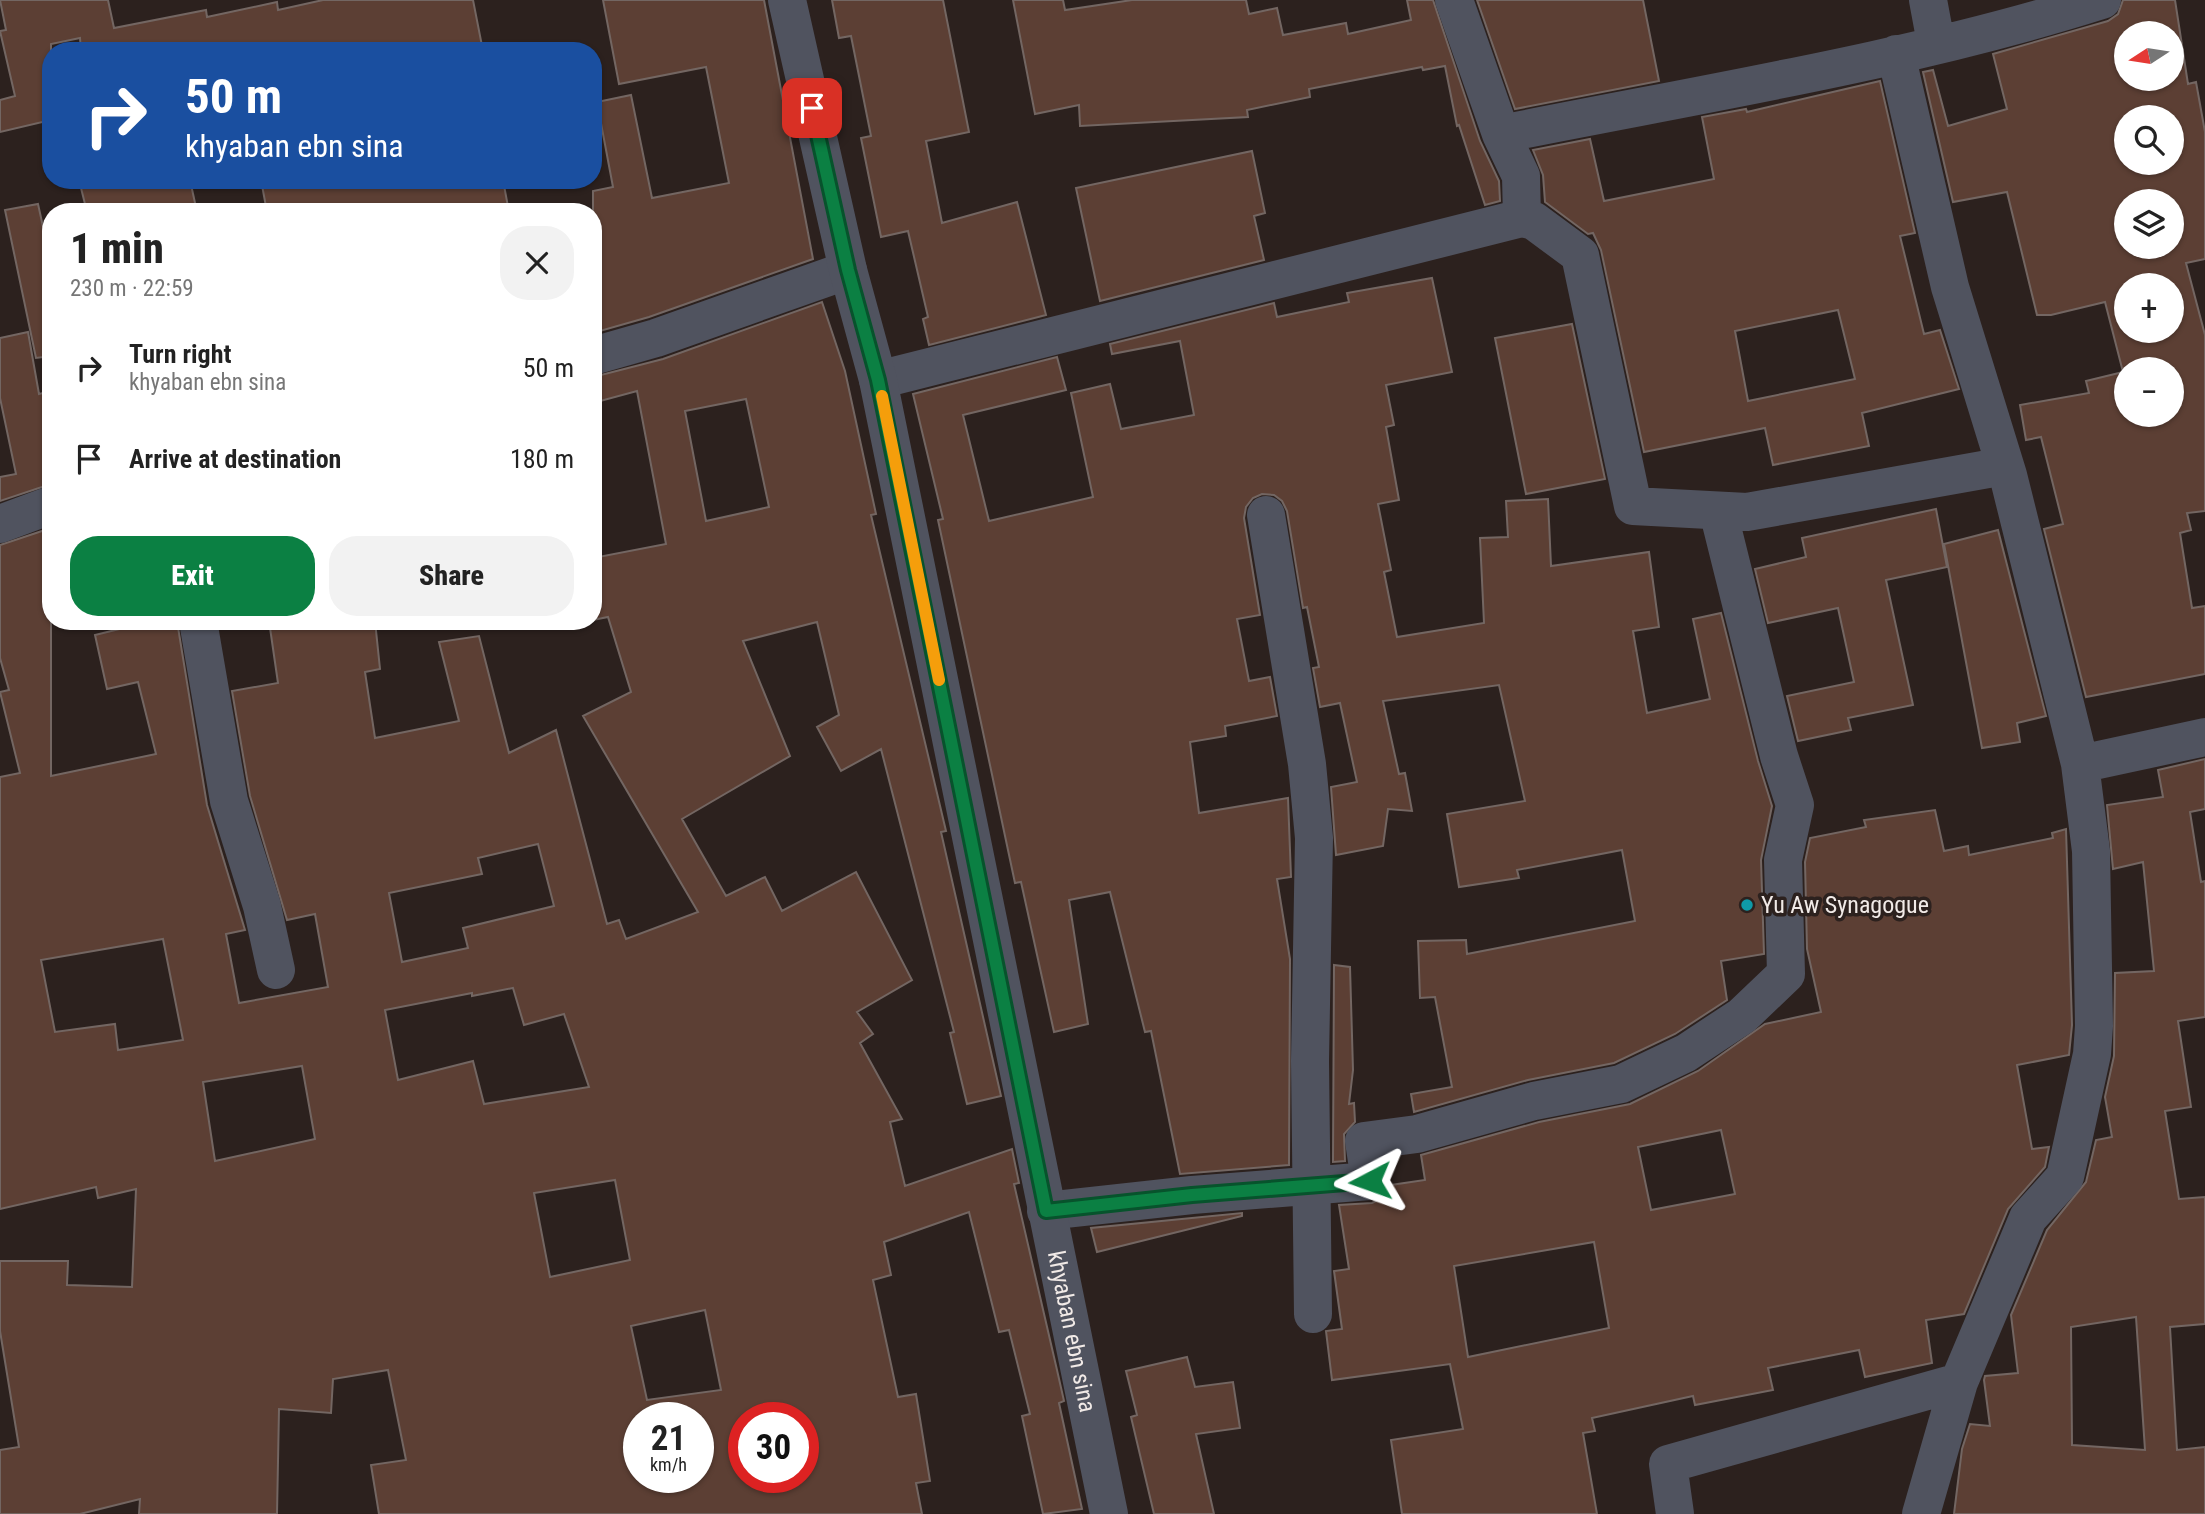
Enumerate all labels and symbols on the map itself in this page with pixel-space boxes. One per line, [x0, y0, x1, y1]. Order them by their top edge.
north arrow [2114, 21, 2184, 91]
pin [782, 78, 842, 138]
place label: Yu Aw Synagogue [1761, 891, 1929, 919]
marker: Yu Aw Synagogue [1739, 897, 1755, 913]
position arrow [1333, 1144, 1407, 1218]
street label: khyaban ebn sina [1042, 1248, 1102, 1415]
speed limit sign: 30 [728, 1402, 819, 1493]

